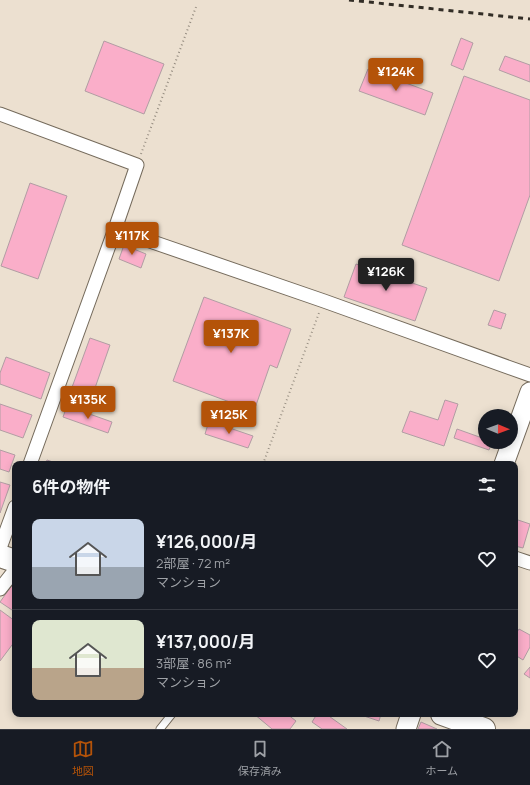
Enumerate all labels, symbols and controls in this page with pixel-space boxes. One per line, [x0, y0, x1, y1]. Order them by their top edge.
pin: ¥124K [368, 58, 424, 92]
text: ¥124K [377, 62, 415, 80]
pin: ¥117K [104, 222, 160, 256]
text: ¥117K [115, 226, 149, 244]
pin: ¥126K [358, 258, 414, 292]
text: ¥126K [367, 262, 405, 280]
pin: ¥137K [203, 320, 259, 354]
text: ¥137K [213, 324, 249, 342]
pin: ¥135K [60, 386, 116, 420]
text: ¥135K [69, 390, 107, 408]
pin: ¥125K [201, 401, 257, 435]
text: ¥125K [210, 405, 248, 423]
north arrow [478, 409, 518, 449]
map controls [478, 409, 518, 449]
icon: filters [476, 474, 498, 496]
text: 6件の物件 [32, 475, 111, 498]
text: ¥126,000/月 [156, 530, 258, 553]
icon: home [64, 535, 112, 583]
icon: heart [476, 548, 498, 570]
text: 2部屋 · 72 m² [156, 554, 230, 572]
text: マンション [156, 573, 221, 591]
text: ¥137,000/月 [156, 630, 256, 653]
icon: home [64, 636, 112, 684]
icon: heart [476, 649, 498, 671]
text: 3部屋 · 86 m² [156, 654, 232, 672]
text: マンション [156, 673, 221, 691]
tab: 地図 [72, 738, 94, 778]
tab: 保存済み [238, 738, 282, 778]
tab: ホーム [425, 738, 458, 778]

